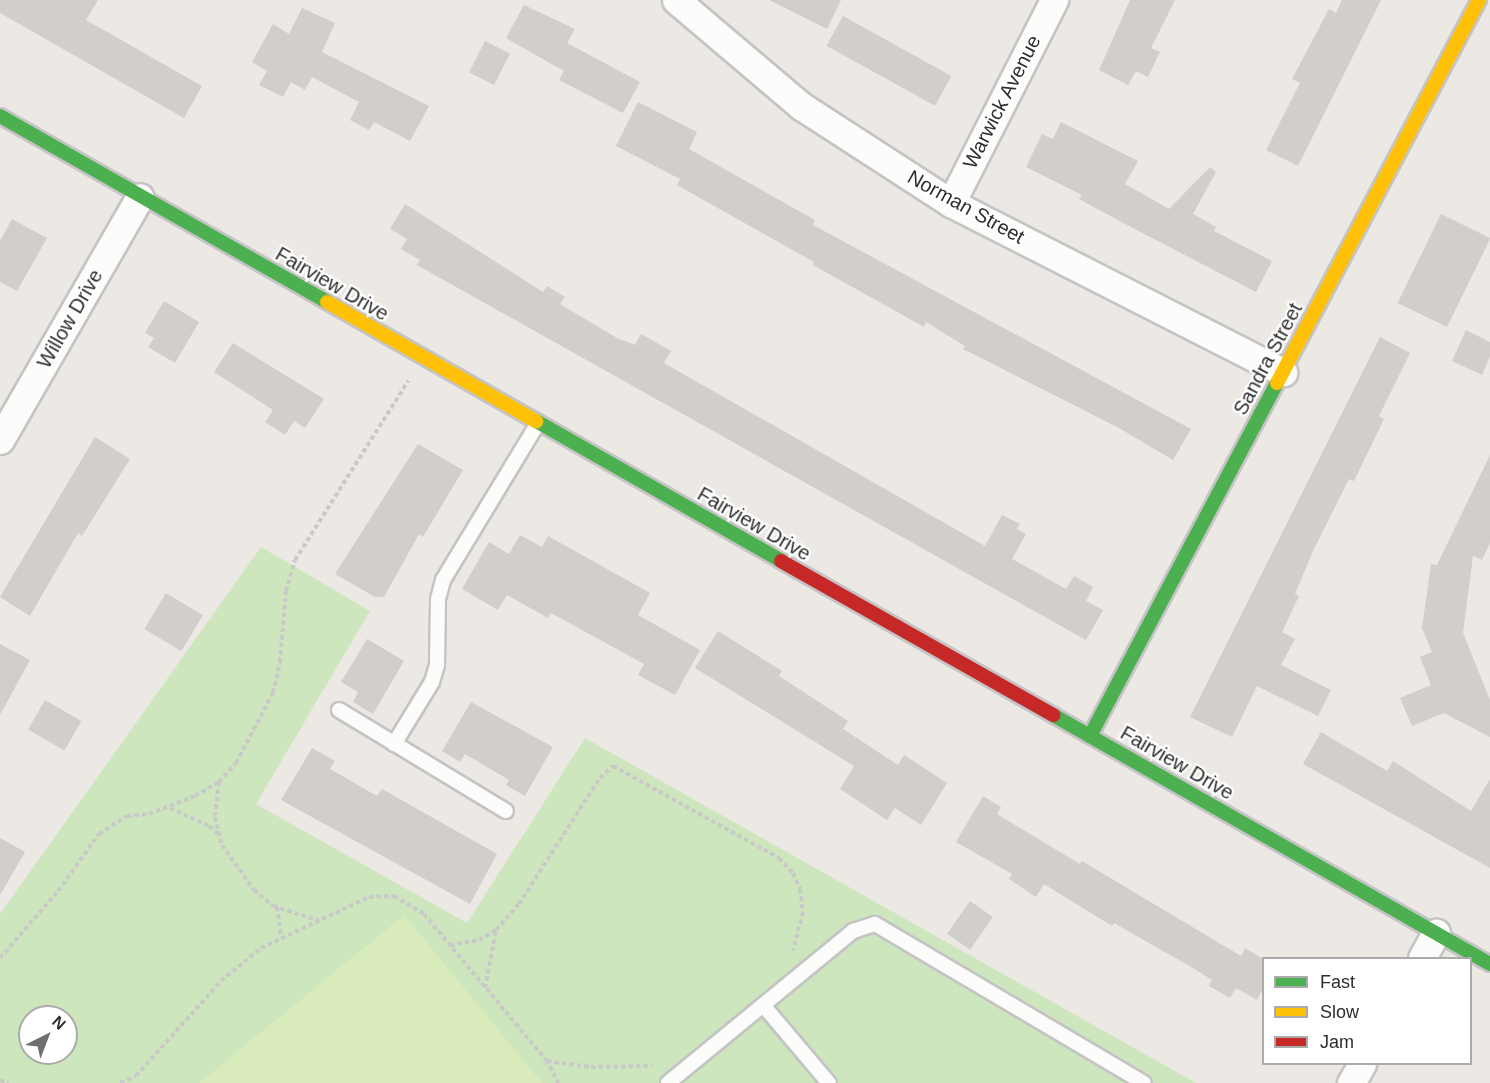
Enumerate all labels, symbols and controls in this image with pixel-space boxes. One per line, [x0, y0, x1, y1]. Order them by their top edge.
street label: Warwick Avenue [958, 31, 1046, 173]
street label: Norman Street [903, 165, 1029, 249]
street label: Fairview Drive [271, 242, 393, 326]
street label: Willow Drive [32, 265, 108, 373]
street label: Sandra Street [1228, 299, 1308, 419]
street label: Fairview Drive [693, 482, 815, 566]
street label: Fairview Drive [1116, 721, 1238, 805]
legend [1262, 957, 1472, 1065]
text: Fast [1320, 972, 1355, 992]
text: Slow [1320, 1002, 1359, 1022]
north arrow [18, 1005, 78, 1065]
text: N [49, 1013, 69, 1033]
text: Jam [1320, 1032, 1354, 1052]

